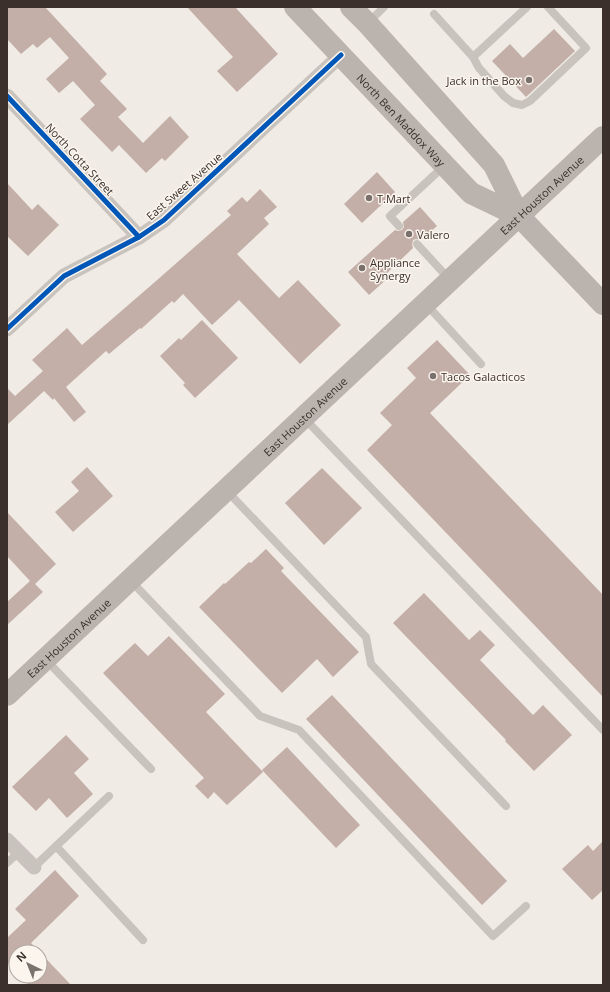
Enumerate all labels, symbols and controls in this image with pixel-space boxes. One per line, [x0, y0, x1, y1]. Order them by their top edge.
street label: North Ben Maddox Way [354, 70, 449, 170]
place label: Jack in the Box [445, 73, 521, 88]
marker: Jack in the Box [524, 75, 534, 85]
street label: North Cotta Street [42, 120, 118, 199]
street label: East Sweet Avenue [143, 149, 225, 223]
street label: East Houston Avenue [496, 152, 586, 238]
place label: T.Mart [377, 191, 410, 206]
marker: T.Mart [364, 193, 374, 203]
place label: Valero [417, 227, 450, 242]
marker: Valero [404, 229, 414, 239]
place label: Appliance Synergy [370, 255, 420, 283]
marker: Appliance Synergy [357, 263, 367, 273]
place label: Tacos Galacticos [441, 369, 525, 384]
marker: Tacos Galacticos [428, 371, 438, 381]
street label: East Houston Avenue [260, 373, 350, 459]
street label: East Houston Avenue [23, 595, 113, 680]
north arrow [8, 944, 48, 984]
text: N [12, 948, 29, 965]

